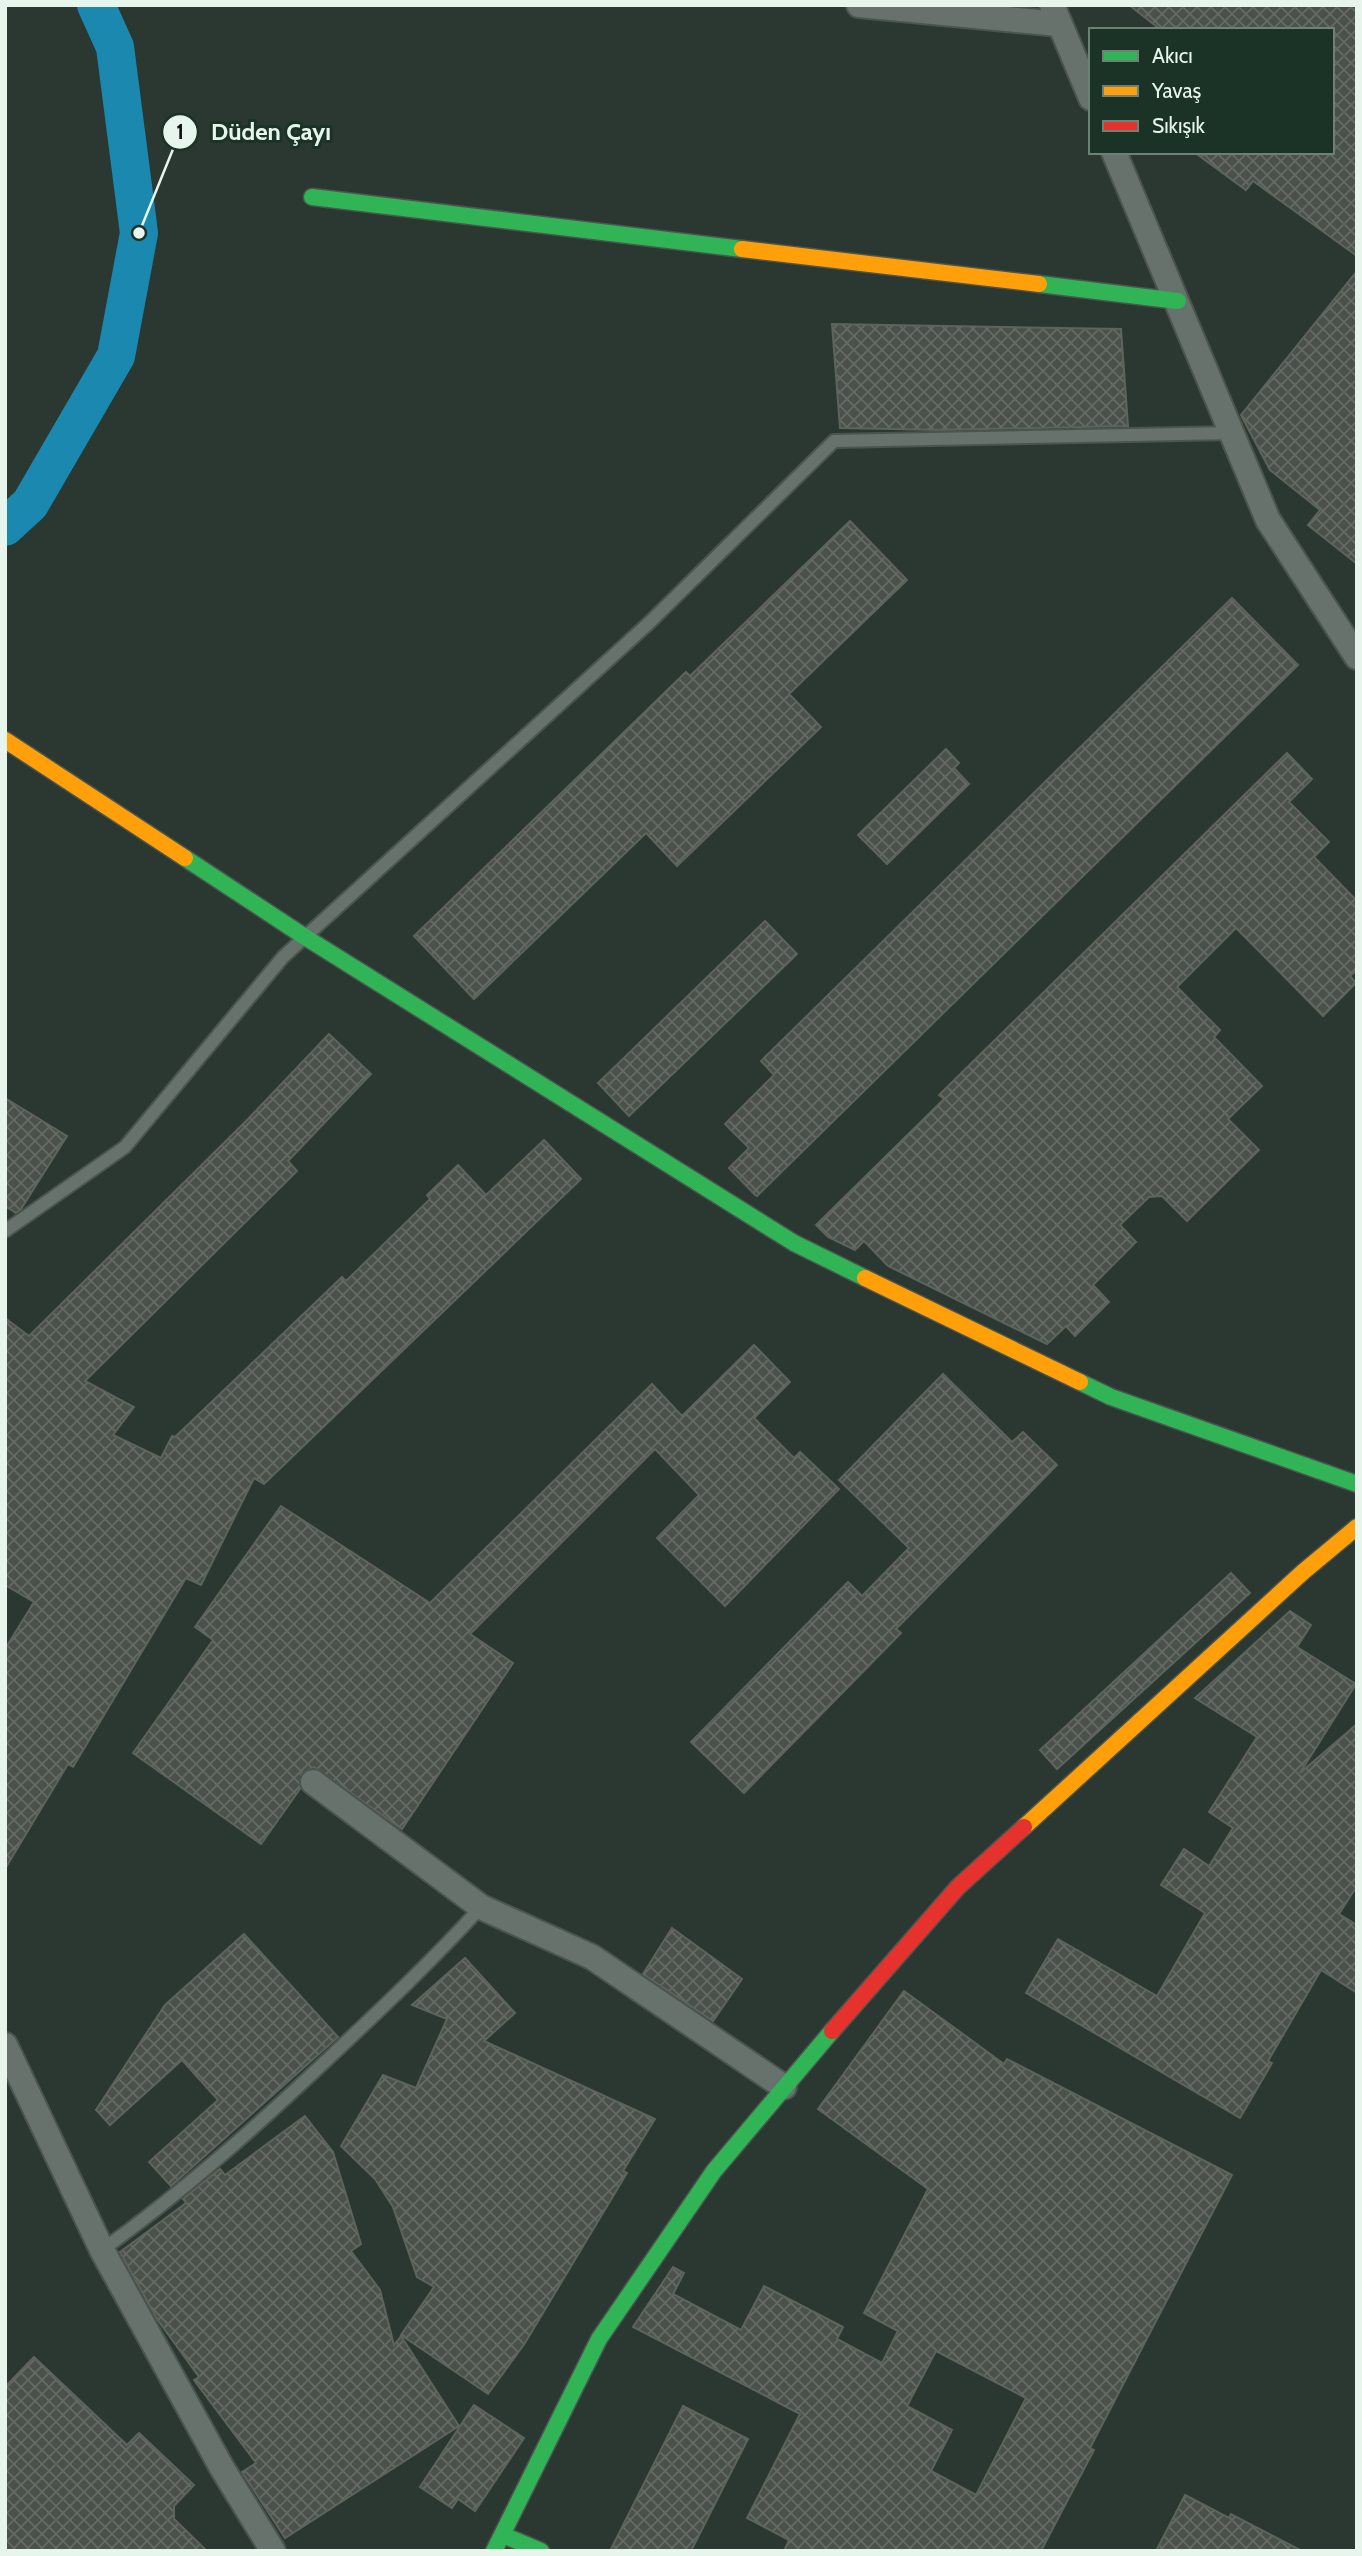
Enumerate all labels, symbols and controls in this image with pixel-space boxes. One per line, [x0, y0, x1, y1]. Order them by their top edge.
legend [1089, 28, 1334, 154]
text: Akıcı [1152, 43, 1193, 68]
text: Yavaş [1151, 78, 1201, 103]
callout: Düden Çayı [163, 109, 345, 154]
text: Sıkışık [1152, 113, 1206, 138]
text: Düden Çayı [211, 117, 331, 146]
text: 1 [176, 119, 184, 144]

